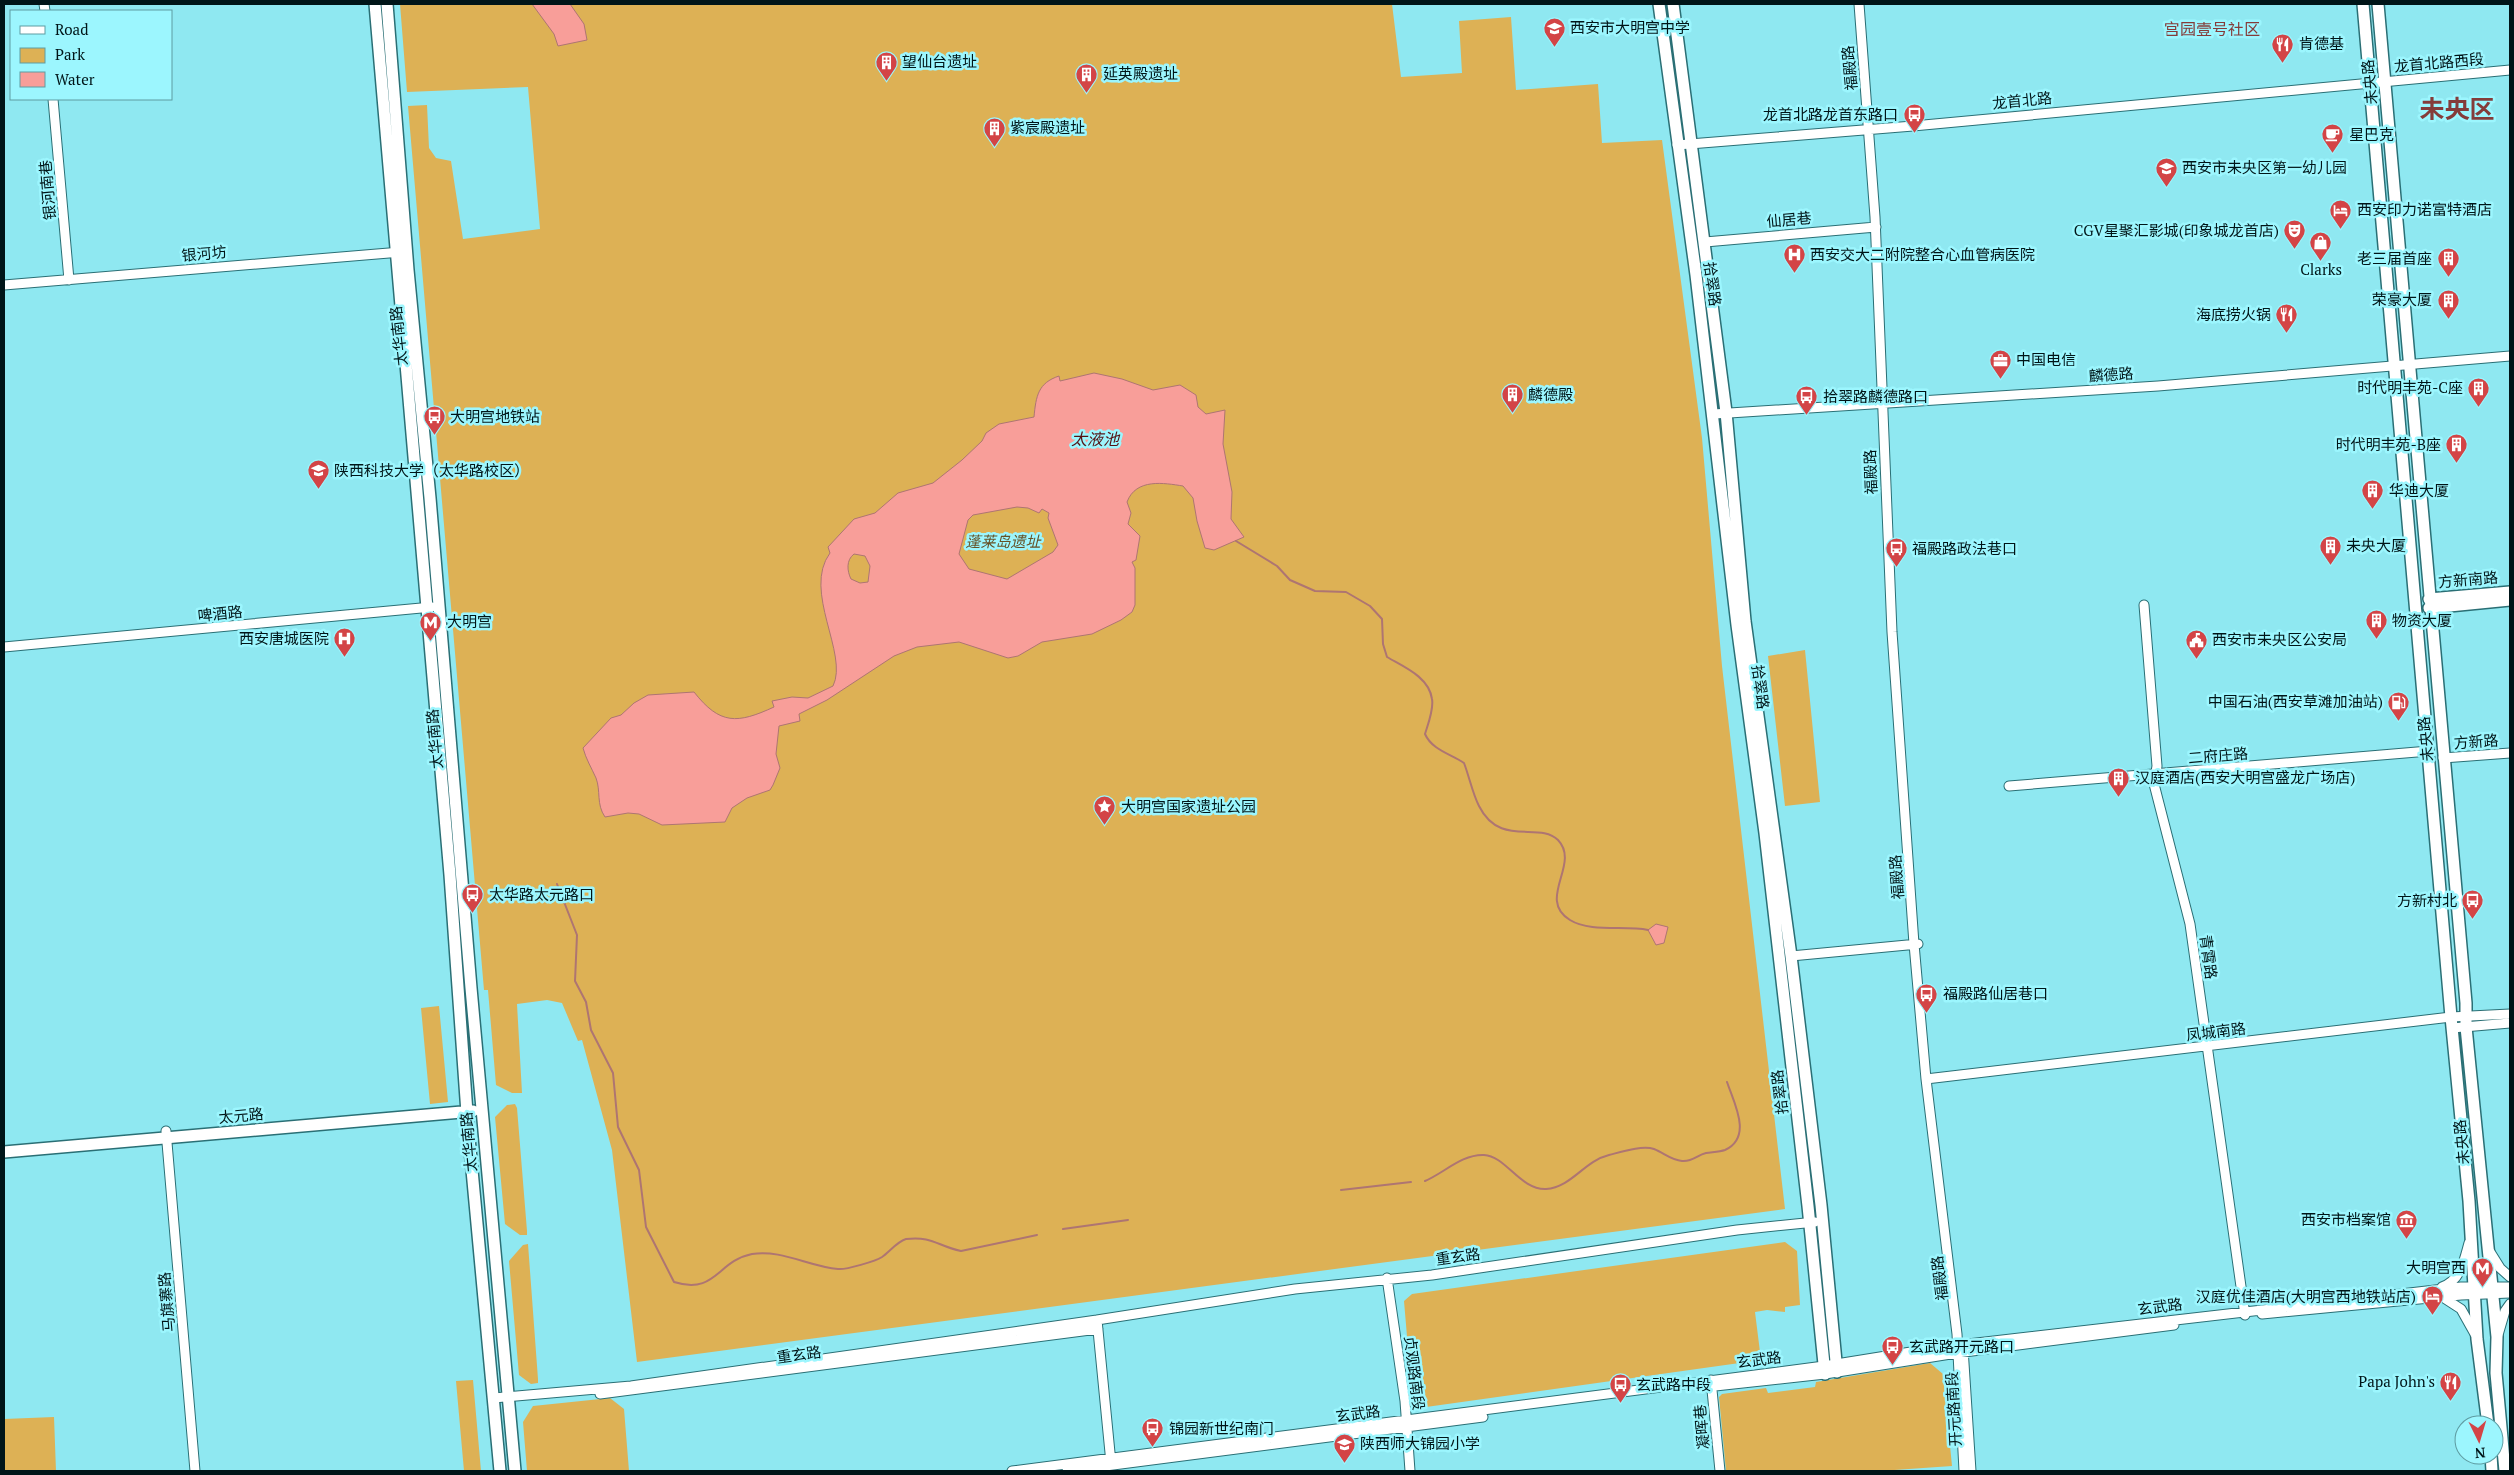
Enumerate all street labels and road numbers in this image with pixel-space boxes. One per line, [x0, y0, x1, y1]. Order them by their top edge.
street label: 福殿路 [1837, 45, 1861, 91]
street label: 龙首北路西段 [2393, 48, 2485, 76]
street label: 未央路 [2357, 59, 2381, 105]
street label: 龙首北路 [1991, 87, 2053, 113]
street label: 银河南巷 [34, 159, 60, 221]
street label: 仙居巷 [1766, 207, 1812, 231]
street label: 银河坊 [181, 241, 227, 265]
street label: 拾翠路 [1700, 260, 1726, 308]
street label: 太华南路 [385, 305, 411, 367]
street label: 麟德路 [2088, 362, 2134, 386]
street label: 福殿路 [1859, 449, 1881, 495]
street label: 方新南路 [2437, 566, 2499, 592]
street label: 啤酒路 [196, 601, 243, 625]
street label: 拾翠路 [1748, 663, 1774, 711]
street label: 太华南路 [421, 708, 447, 770]
street label: 未央路 [2413, 716, 2437, 762]
street label: 方新路 [2453, 729, 2499, 753]
street label: 二府庄路 [2187, 742, 2249, 768]
street label: 福殿路 [1884, 854, 1908, 900]
street label: 青霄路 [2196, 933, 2222, 981]
street label: 凤城南路 [2185, 1017, 2247, 1045]
street label: 拾翠路 [1766, 1069, 1792, 1116]
street label: 太元路 [218, 1103, 264, 1127]
street label: 太华南路 [455, 1111, 481, 1173]
street label: 未央路 [2449, 1119, 2473, 1165]
street label: 重玄路 [1434, 1243, 1482, 1269]
street label: 福殿路 [1926, 1255, 1952, 1302]
street label: 马旗寨路 [153, 1271, 179, 1333]
street label: 玄武路 [2136, 1293, 2183, 1319]
street label: 贞观路南段 [1400, 1334, 1429, 1411]
street label: 重玄路 [775, 1341, 823, 1367]
street label: 玄武路 [1735, 1346, 1782, 1372]
street label: 开元路南段 [1941, 1371, 1965, 1447]
street label: 玄武路 [1334, 1400, 1381, 1426]
street label: 凝晖巷 [1689, 1404, 1713, 1450]

